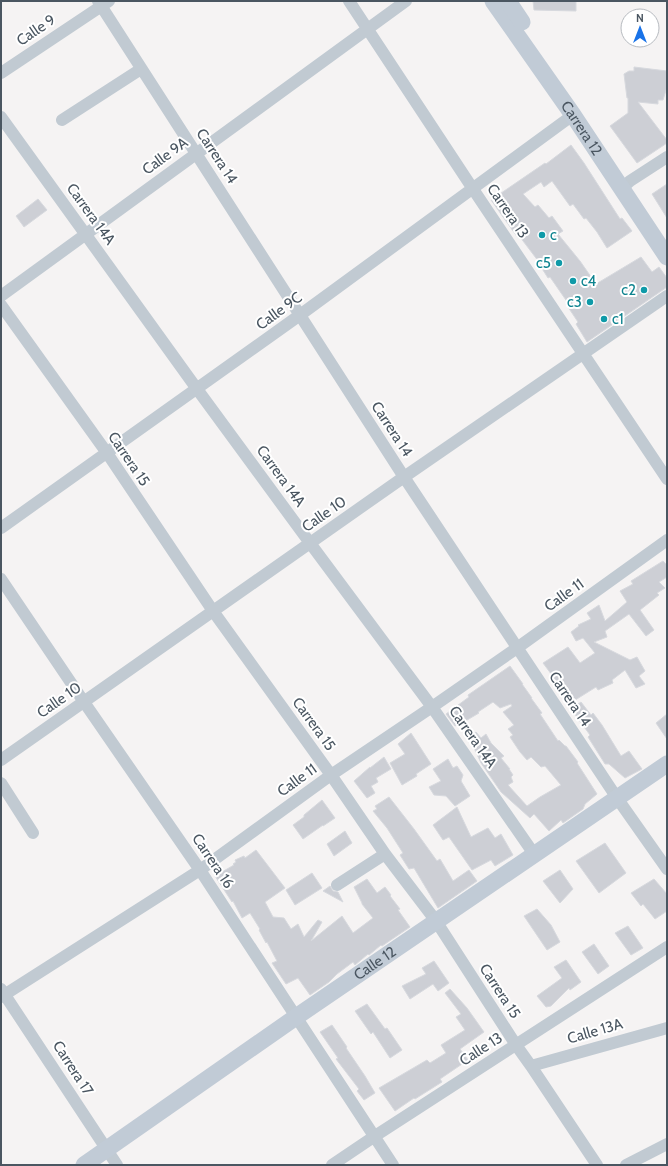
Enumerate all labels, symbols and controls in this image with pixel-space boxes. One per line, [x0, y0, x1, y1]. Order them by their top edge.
north arrow [620, 8, 660, 48]
street label: Calle 9 [13, 11, 59, 49]
text: N [636, 11, 644, 25]
street label: Carrera 12 [557, 98, 606, 159]
street label: Carrera 14 [193, 125, 242, 187]
street label: Calle 9A [139, 133, 192, 179]
street label: Carrera 14A [63, 180, 120, 249]
street label: Carrera 13 [483, 180, 533, 242]
place label: c [550, 226, 557, 244]
marker: c [537, 230, 547, 240]
place label: c5 [536, 254, 551, 272]
marker: c5 [554, 258, 564, 268]
place label: c4 [581, 272, 596, 290]
marker: c4 [568, 276, 578, 286]
place label: c2 [621, 281, 636, 299]
marker: c2 [639, 285, 649, 295]
street label: Calle 9C [253, 288, 305, 334]
place label: c3 [567, 293, 582, 311]
marker: c3 [585, 297, 595, 307]
place label: c1 [612, 310, 624, 328]
marker: c1 [599, 314, 609, 324]
street label: Carrera 14 [368, 398, 417, 460]
street label: Carrera 15 [104, 428, 154, 490]
street label: Carrera 14A [253, 442, 310, 511]
street label: Calle 10 [298, 492, 350, 536]
street label: Calle 11 [541, 575, 587, 615]
street label: Carrera 14 [545, 668, 595, 730]
street label: Calle 10 [33, 678, 85, 722]
street label: Carrera 15 [289, 694, 339, 754]
street label: Carrera 14A [445, 703, 501, 772]
street label: Calle 11 [274, 760, 320, 800]
street label: Carrera 16 [188, 830, 238, 892]
street label: Calle 12 [350, 942, 400, 984]
street label: Carrera 15 [476, 960, 524, 1022]
street label: Calle 13A [565, 1014, 625, 1047]
street label: Calle 13 [456, 1029, 506, 1069]
street label: Carrera 17 [49, 1037, 97, 1099]

